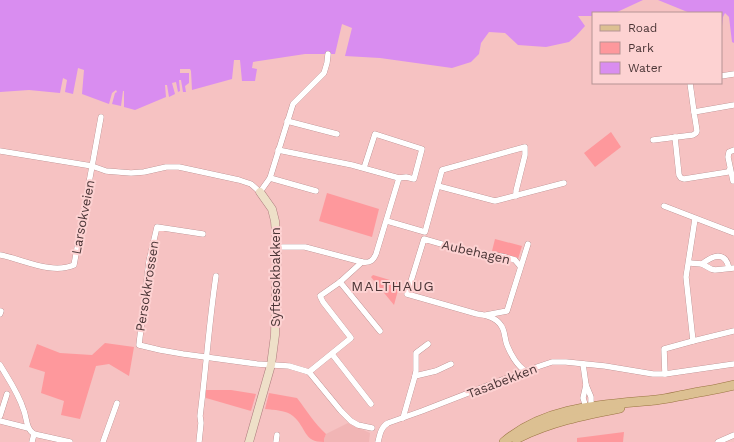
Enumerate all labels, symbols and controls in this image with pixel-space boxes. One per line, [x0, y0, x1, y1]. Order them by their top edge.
legend [592, 12, 722, 84]
text: Road [628, 21, 657, 35]
text: Park [628, 41, 654, 55]
text: Water [628, 61, 663, 75]
street label: Larsokveien [68, 179, 98, 255]
street label: Syftesokbakken [268, 227, 283, 327]
street label: Aubehagen [440, 237, 512, 267]
street label: Persokkrossen [132, 239, 162, 333]
district label: MALTHAUG [351, 278, 435, 294]
street label: Tasabekken [465, 361, 539, 401]

